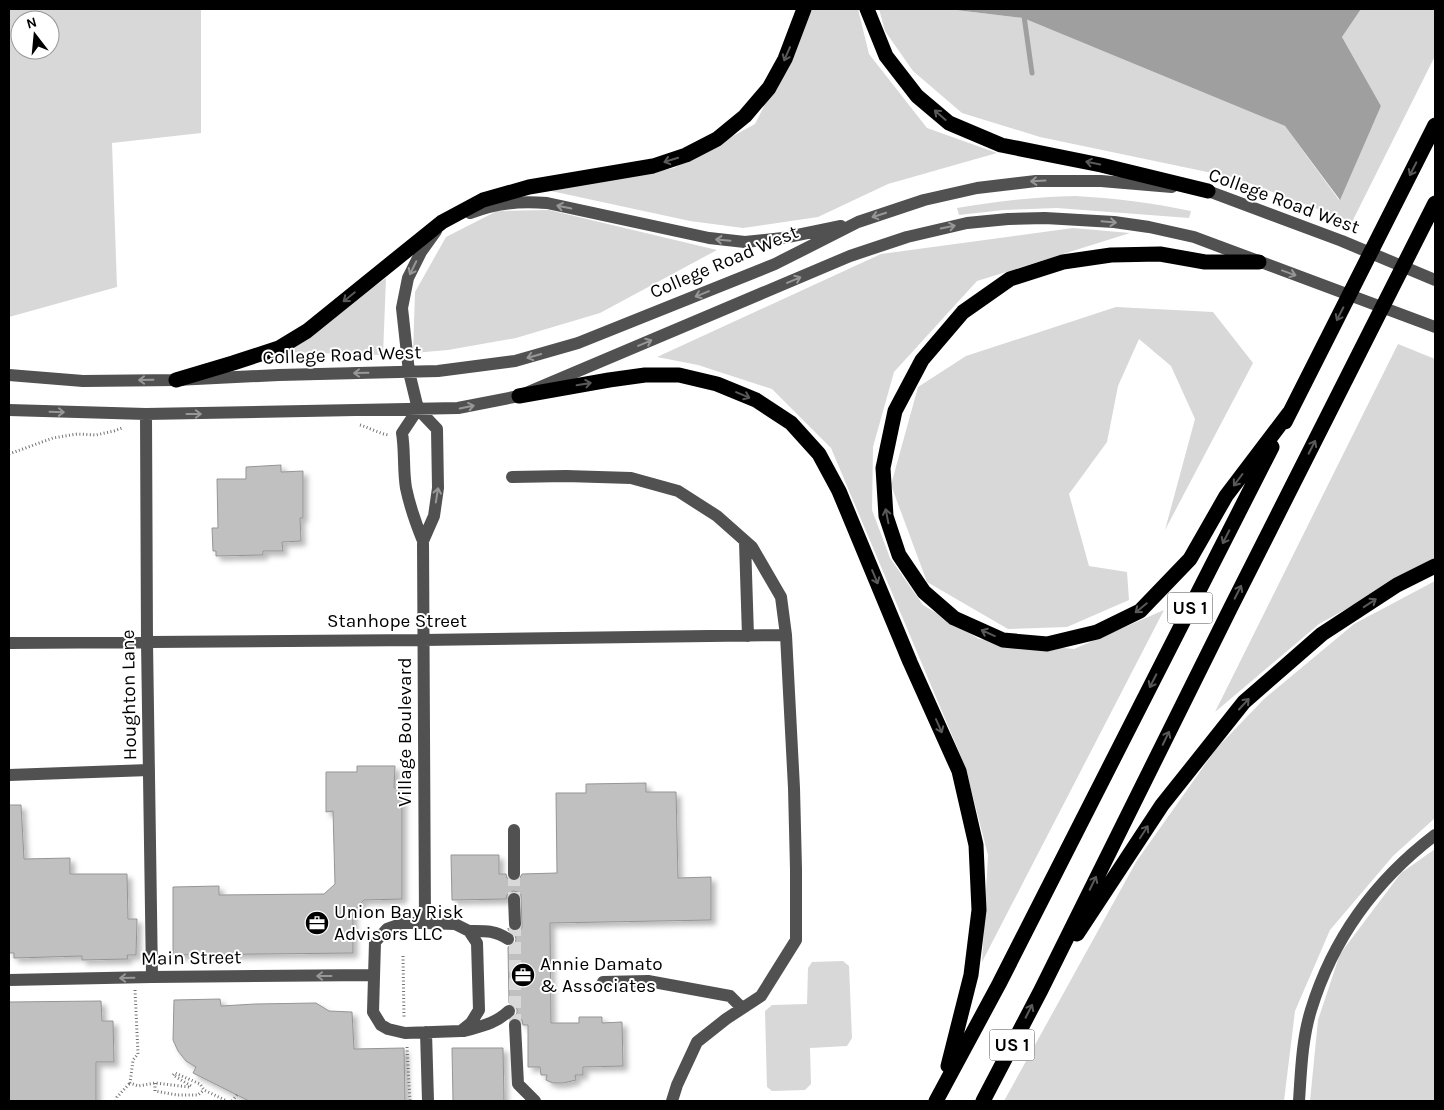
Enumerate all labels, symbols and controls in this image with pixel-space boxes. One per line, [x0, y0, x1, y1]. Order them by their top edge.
north arrow [10, 10, 60, 60]
text: N [24, 13, 39, 33]
one-way arrow [781, 46, 791, 61]
one-way arrow [933, 109, 946, 121]
one-way arrow [663, 156, 679, 166]
one-way arrow [1085, 158, 1101, 167]
one-way arrow [1408, 161, 1417, 176]
street label: College Road West [1206, 163, 1362, 239]
one-way arrow [1030, 177, 1046, 186]
one-way arrow [557, 202, 573, 211]
one-way arrow [872, 211, 888, 220]
one-way arrow [1101, 217, 1117, 227]
street label: College Road West [647, 221, 801, 303]
one-way arrow [939, 222, 955, 231]
one-way arrow [716, 235, 732, 244]
one-way arrow [408, 260, 417, 275]
one-way arrow [1281, 269, 1296, 278]
one-way arrow [786, 274, 801, 284]
one-way arrow [695, 289, 710, 299]
one-way arrow [343, 291, 356, 302]
one-way arrow [1335, 306, 1345, 321]
one-way arrow [637, 337, 652, 346]
street label: College Road West [262, 341, 422, 369]
one-way arrow [526, 351, 542, 361]
one-way arrow [353, 369, 369, 378]
one-way arrow [138, 375, 154, 385]
one-way arrow [576, 379, 592, 388]
one-way arrow [735, 390, 750, 400]
one-way arrow [459, 401, 475, 411]
one-way arrow [49, 407, 65, 417]
one-way arrow [186, 409, 202, 419]
one-way arrow [1307, 440, 1317, 455]
one-way arrow [1233, 473, 1244, 486]
one-way arrow [432, 487, 442, 503]
one-way arrow [882, 508, 892, 524]
one-way arrow [1221, 529, 1231, 544]
one-way arrow [870, 569, 880, 584]
one-way arrow [1233, 585, 1243, 600]
road number: US 1 [1168, 592, 1212, 624]
one-way arrow [1363, 597, 1377, 607]
one-way arrow [1135, 603, 1148, 614]
street label: Stanhope Street [327, 610, 467, 632]
one-way arrow [981, 628, 996, 638]
street label: Houghton Lane [117, 629, 141, 761]
street label: Village Boulevard [394, 657, 416, 807]
one-way arrow [1148, 674, 1158, 689]
one-way arrow [1238, 697, 1250, 710]
one-way arrow [934, 718, 944, 733]
one-way arrow [1162, 731, 1171, 746]
one-way arrow [1139, 825, 1149, 839]
one-way arrow [1089, 876, 1099, 891]
place label: Union Bay Risk Advisors LLC [334, 901, 464, 945]
office icon: Union Bay Risk Advisors LLC [304, 910, 330, 936]
street label: Main Street [141, 946, 241, 970]
place label: Annie Damato & Associates [540, 953, 663, 997]
office icon: Annie Damato & Associates [510, 962, 536, 988]
one-way arrow [316, 971, 332, 981]
one-way arrow [119, 973, 136, 983]
one-way arrow [1025, 1004, 1034, 1019]
road number: US 1 [990, 1030, 1034, 1060]

